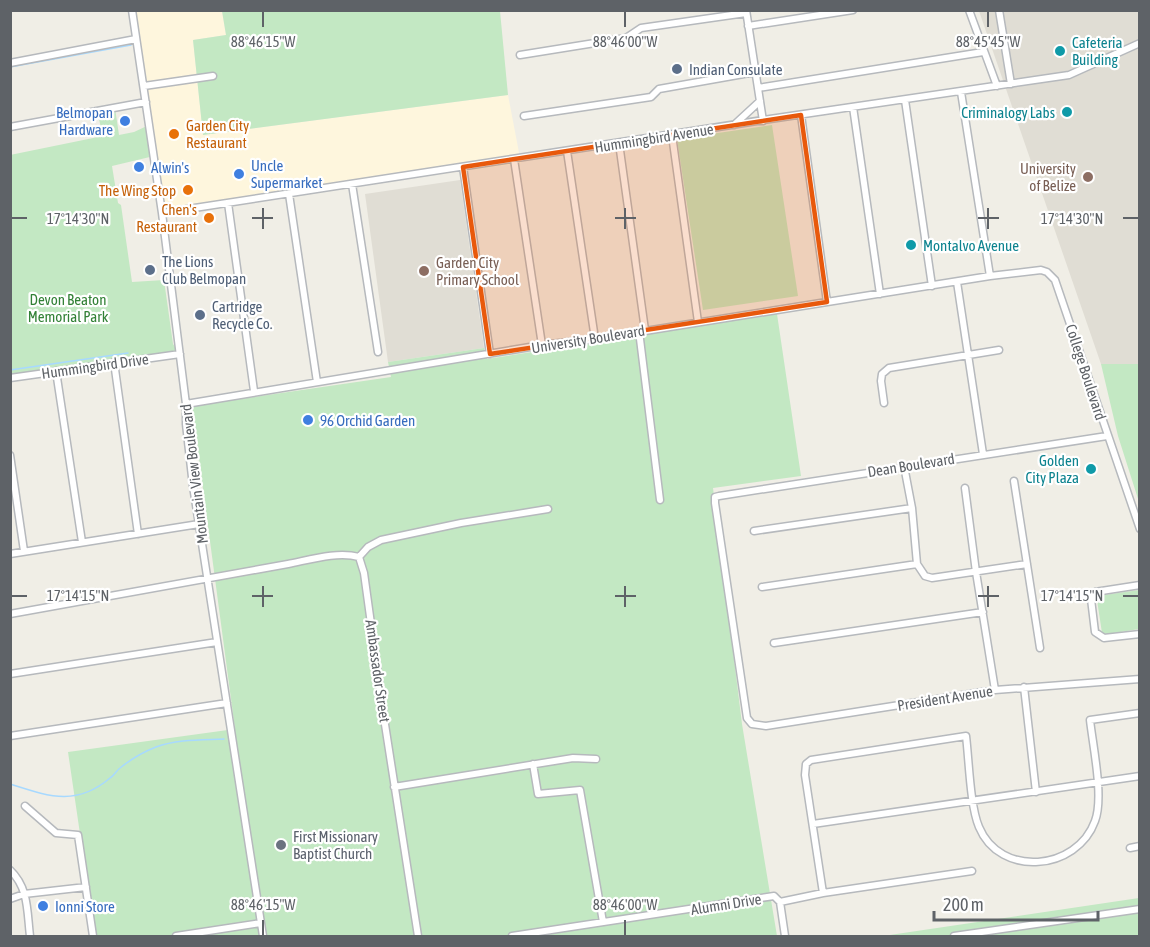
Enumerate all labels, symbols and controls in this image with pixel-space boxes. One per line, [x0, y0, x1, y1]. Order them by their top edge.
text: 88°46'15"W [231, 33, 295, 50]
text: 88°46'00"W [593, 33, 657, 50]
text: 88°45'45"W [956, 33, 1020, 50]
place label: Cafeteria Building [1072, 34, 1123, 68]
marker: Cafeteria Building [1053, 44, 1067, 58]
place label: Indian Consulate [689, 61, 783, 78]
marker: Indian Consulate [670, 62, 684, 76]
place label: Belmopan Hardware [56, 104, 113, 138]
place label: Criminalogy Labs [961, 104, 1055, 121]
marker: Criminalogy Labs [1060, 105, 1074, 119]
marker: Belmopan Hardware [118, 114, 132, 128]
place label: Garden City Restaurant [186, 117, 249, 151]
street label: Hummingbird Avenue [593, 120, 715, 156]
marker: Garden City Restaurant [167, 127, 181, 141]
place label: Uncle Supermarket [251, 157, 323, 191]
place label: Alwin's [151, 159, 189, 176]
marker: Alwin's [132, 160, 146, 174]
place label: University of Belize [1020, 160, 1076, 194]
marker: Uncle Supermarket [232, 167, 246, 181]
marker: University of Belize [1081, 170, 1095, 184]
place label: The Wing Stop [99, 182, 176, 199]
marker: The Wing Stop [181, 183, 195, 197]
place label: Chen's Restaurant [136, 201, 197, 235]
text: 17°14'30"N [47, 210, 109, 227]
text: 17°14'30"N [1041, 210, 1103, 227]
marker: Chen's Restaurant [202, 211, 216, 225]
place label: Montalvo Avenue [923, 237, 1019, 254]
marker: Montalvo Avenue [904, 238, 918, 252]
place label: The Lions Club Belmopan [162, 253, 246, 287]
place label: Garden City Primary School [436, 254, 519, 288]
marker: The Lions Club Belmopan [143, 263, 157, 277]
marker: Garden City Primary School [417, 264, 431, 278]
park label: Devon Beaton Memorial Park [28, 291, 109, 325]
place label: Cartridge Recycle Co. [212, 298, 273, 332]
marker: Cartridge Recycle Co. [193, 308, 207, 322]
street label: University Boulevard [530, 322, 646, 356]
street label: College Boulevard [1062, 322, 1110, 422]
street label: Hummingbird Drive [40, 350, 150, 382]
street label: Mountain View Boulevard [177, 403, 211, 545]
place label: 96 Orchid Garden [320, 412, 415, 429]
marker: 96 Orchid Garden [301, 413, 315, 427]
street label: Dean Boulevard [866, 450, 956, 480]
place label: Golden City Plaza [1026, 452, 1079, 486]
marker: Golden City Plaza [1084, 462, 1098, 476]
text: 17°14'15"N [47, 587, 109, 604]
text: 17°14'15"N [1041, 587, 1103, 604]
street label: Ambassador Street [362, 619, 394, 723]
street label: President Avenue [896, 682, 994, 714]
place label: First Missionary Baptist Church [293, 828, 378, 862]
marker: First Missionary Baptist Church [274, 838, 288, 852]
scale bar [934, 884, 1098, 922]
street label: Alumni Drive [689, 890, 763, 918]
text: 200 m [943, 894, 984, 915]
text: 88°46'15"W [231, 896, 295, 913]
text: 88°46'00"W [593, 896, 657, 913]
place label: Ionni Store [55, 898, 115, 915]
marker: Ionni Store [36, 899, 50, 913]

